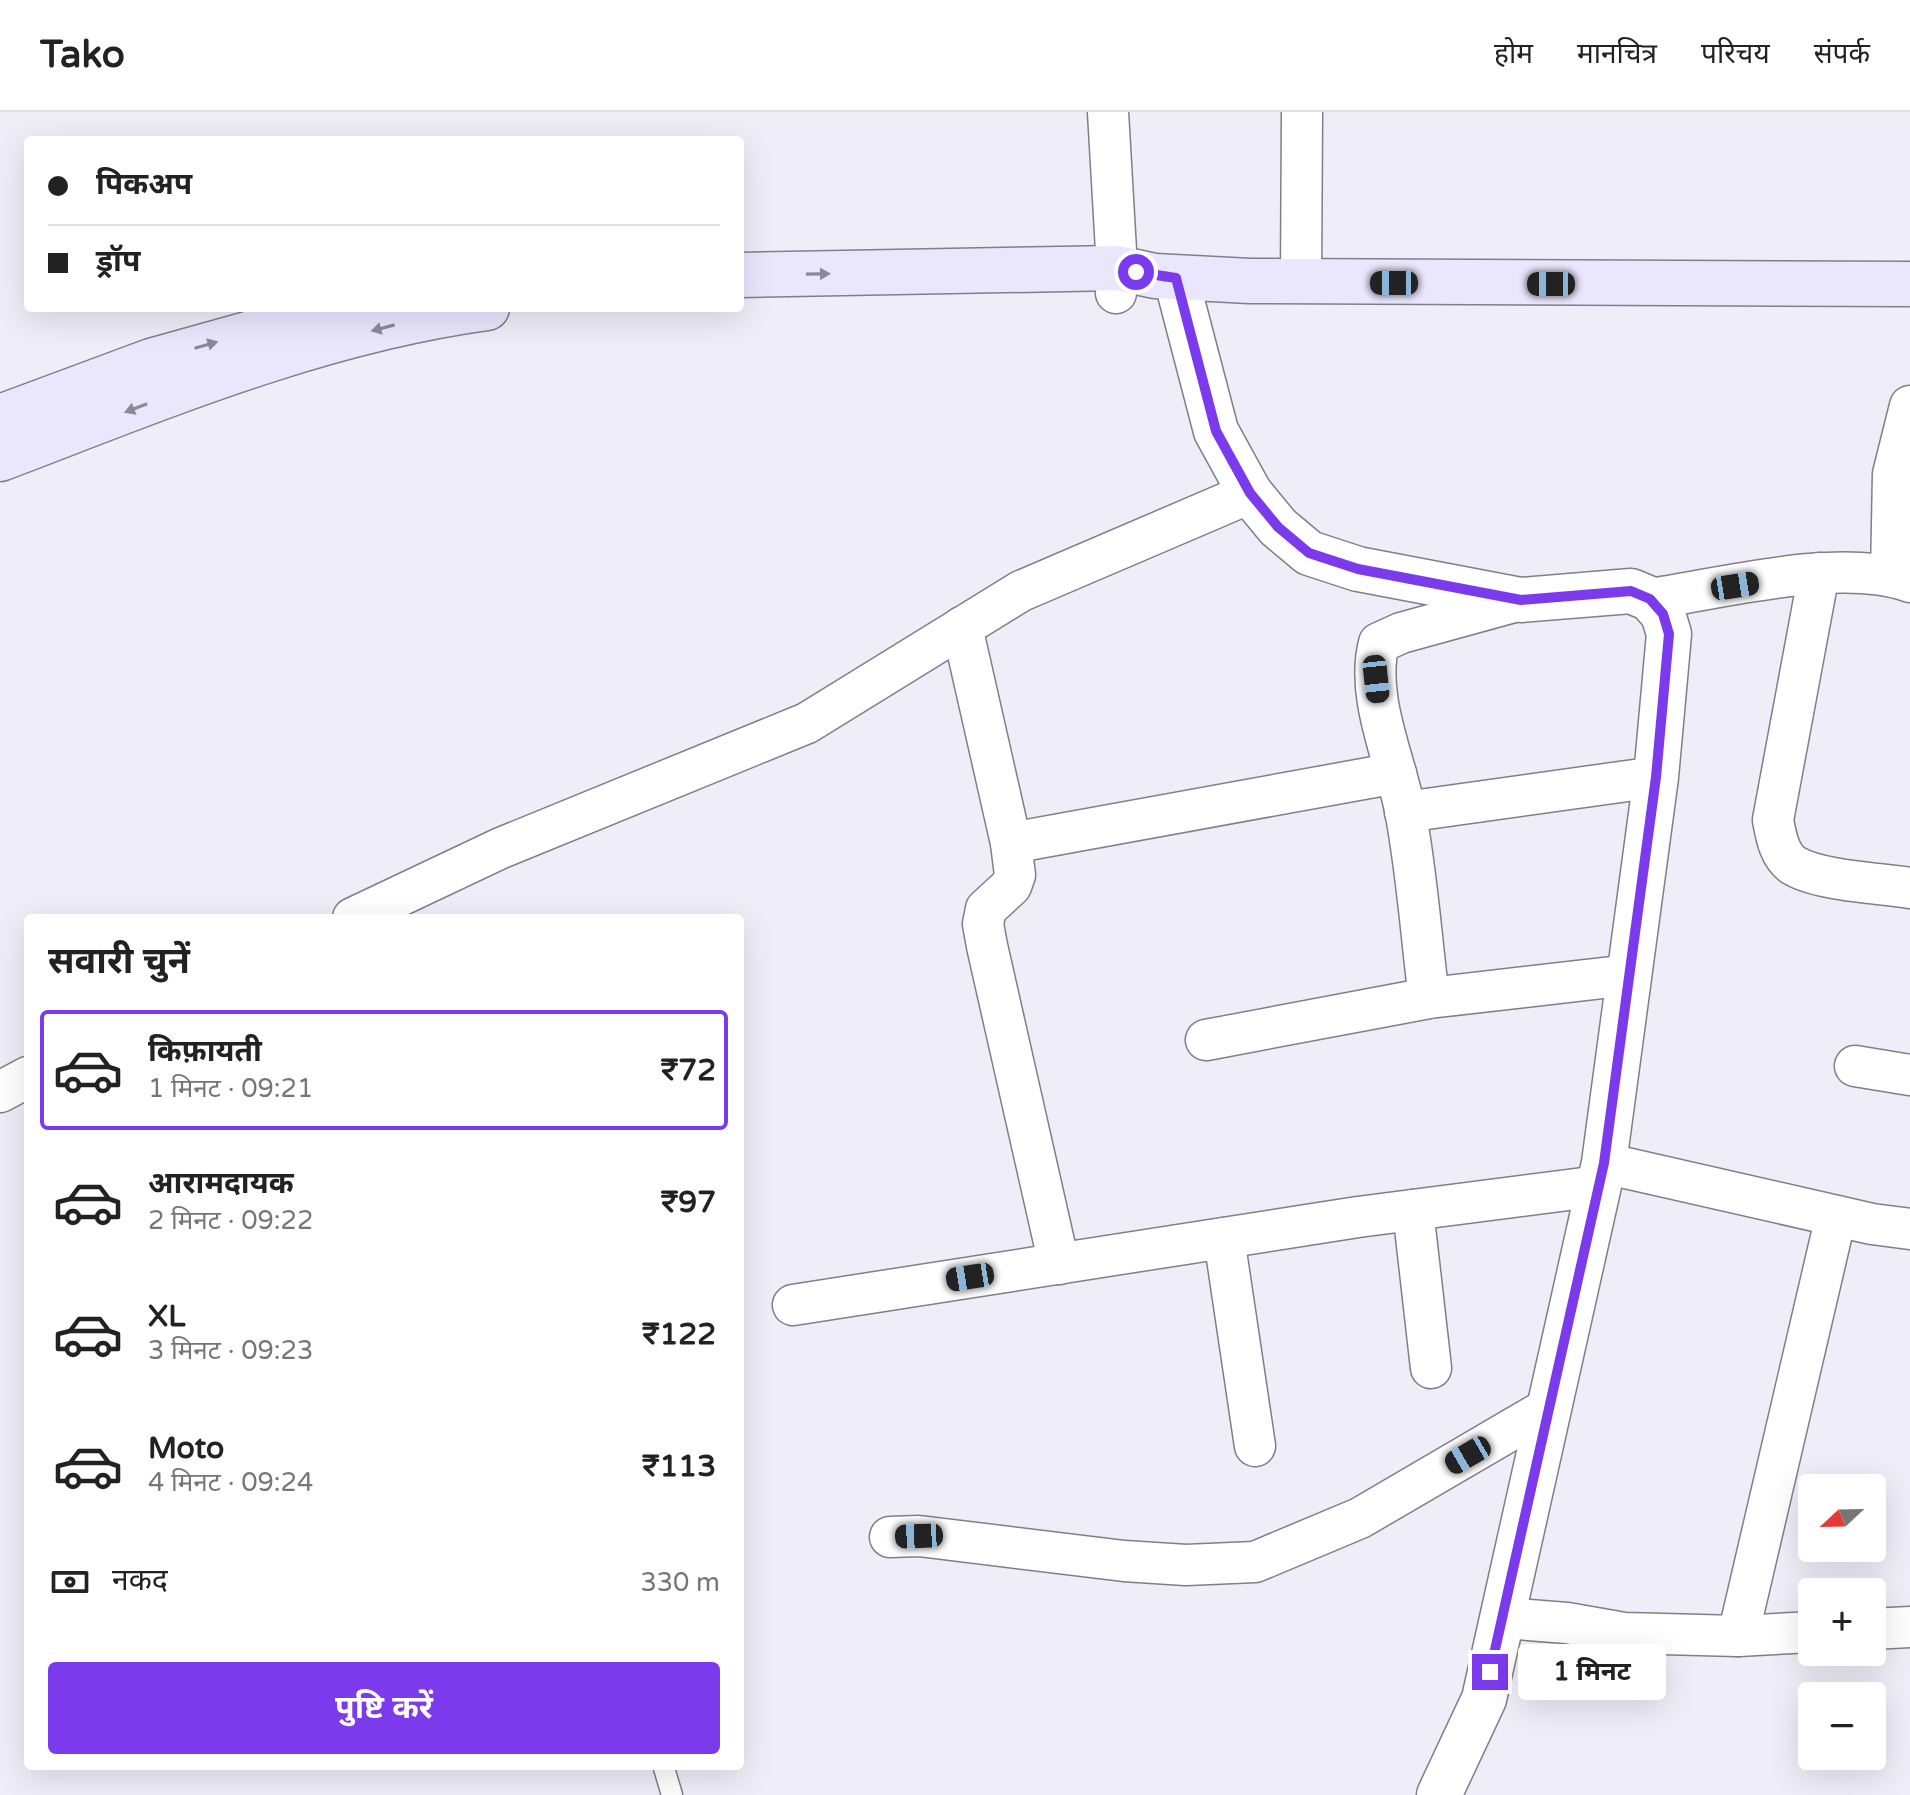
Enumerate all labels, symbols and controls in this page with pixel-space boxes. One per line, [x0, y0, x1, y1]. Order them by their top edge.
text: Tako [40, 32, 125, 78]
text: होम [1494, 37, 1533, 71]
text: मानचित्र [1577, 37, 1657, 71]
text: परिचय [1701, 37, 1770, 71]
text: संपर्क [1814, 37, 1870, 71]
text: पिकअप [96, 166, 192, 203]
text: ड्रॉप [96, 243, 140, 280]
route start [1118, 254, 1154, 290]
one-way arrow [806, 268, 831, 280]
car [1370, 271, 1418, 295]
car [1527, 272, 1575, 296]
one-way arrow [370, 323, 395, 335]
one-way arrow [194, 338, 218, 351]
one-way arrow [124, 402, 148, 415]
car [1709, 570, 1761, 602]
car [1362, 654, 1390, 704]
text: सवारी चुनें [48, 940, 190, 983]
text: किफ़ायती [148, 1033, 262, 1070]
icon: car [52, 1034, 124, 1106]
text: ₹72 [661, 1052, 716, 1089]
text: 1 मिनट · 09:21 [148, 1073, 313, 1104]
text: आरामदायक [148, 1165, 294, 1202]
icon: car [52, 1166, 124, 1238]
text: ₹97 [661, 1184, 716, 1221]
text: 2 मिनट · 09:22 [148, 1205, 313, 1236]
car [944, 1261, 996, 1293]
icon: car [52, 1298, 124, 1370]
text: XL [148, 1298, 185, 1335]
text: ₹122 [642, 1316, 716, 1353]
text: 3 मिनट · 09:23 [148, 1335, 313, 1366]
icon: car [52, 1430, 124, 1502]
text: Moto [148, 1430, 224, 1467]
car [1441, 1433, 1495, 1477]
text: ₹113 [642, 1448, 716, 1485]
text: 4 मिनट · 09:24 [148, 1467, 313, 1498]
north arrow [1798, 1474, 1886, 1562]
map controls [1798, 1474, 1886, 1770]
car [895, 1523, 943, 1549]
icon: cash [48, 1560, 92, 1604]
text: नकद [112, 1562, 168, 1599]
text: 330 m [640, 1567, 720, 1598]
button: + [1798, 1578, 1886, 1666]
callout: 1 मिनट [1518, 1644, 1666, 1700]
route end [1472, 1654, 1508, 1690]
text: 1 मिनट [1553, 1656, 1631, 1687]
button: पुष्टि करें [48, 1662, 720, 1754]
button: − [1798, 1682, 1886, 1770]

